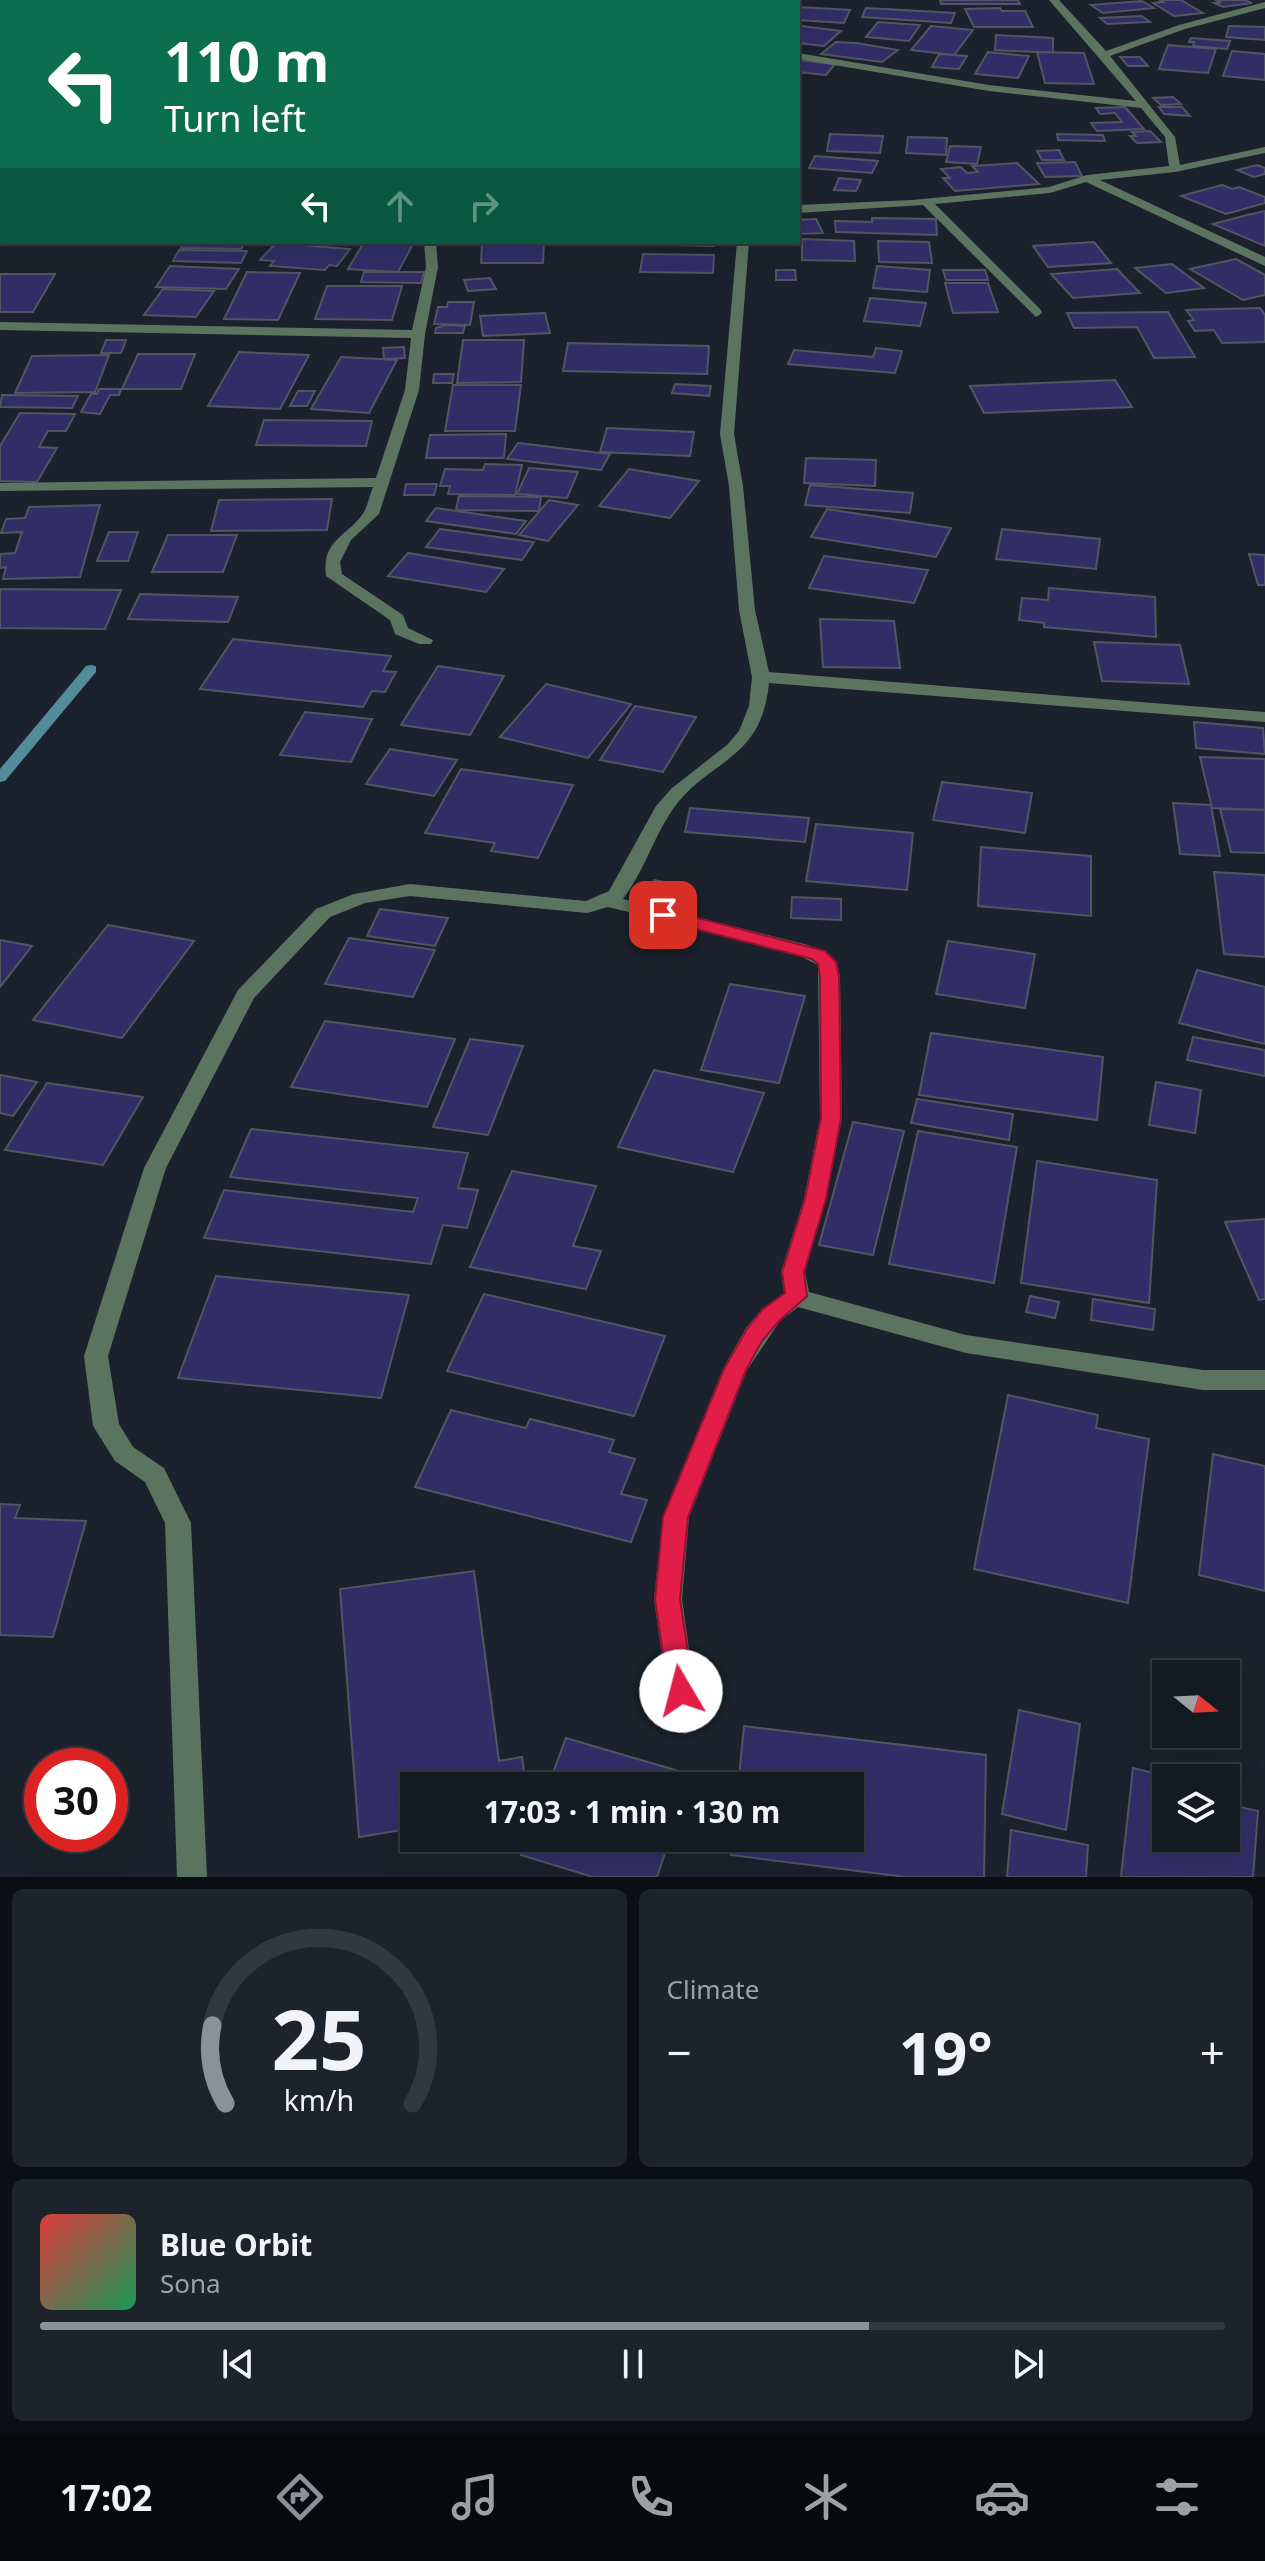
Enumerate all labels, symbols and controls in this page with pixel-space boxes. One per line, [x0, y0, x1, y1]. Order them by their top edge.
text: 110 m [164, 22, 329, 98]
icon: left [32, 32, 136, 136]
text: Turn left [164, 94, 306, 143]
icon: left [294, 184, 338, 228]
icon: ahead [378, 184, 422, 228]
icon: right [462, 184, 506, 228]
pin [629, 881, 697, 949]
icon: arrive [641, 893, 685, 937]
position arrow [639, 1649, 723, 1733]
north arrow [1152, 1660, 1240, 1748]
map controls [1152, 1660, 1240, 1852]
speed limit sign: 30 [24, 1748, 128, 1852]
button: layers [1152, 1764, 1240, 1852]
text: 17:03 · 1 min · 130 m [484, 1791, 780, 1832]
text: Climate [667, 1971, 759, 2007]
text: 25 [272, 1981, 367, 2094]
text: 19° [899, 2011, 993, 2093]
text: − [667, 2022, 692, 2082]
text: + [1200, 2022, 1225, 2082]
text: km/h [284, 2080, 354, 2119]
text: Blue Orbit [160, 2224, 312, 2265]
text: Sona [160, 2265, 221, 2301]
icon: previous [216, 2342, 260, 2386]
icon: pause [611, 2342, 655, 2386]
icon: next [1006, 2342, 1050, 2386]
icon: directions [272, 2469, 328, 2525]
icon: music [447, 2469, 503, 2525]
icon: phone [623, 2469, 679, 2525]
icon: climate [798, 2469, 854, 2525]
icon: car [974, 2469, 1030, 2525]
icon: filters [1149, 2469, 1205, 2525]
text: 17:02 [60, 2473, 152, 2522]

